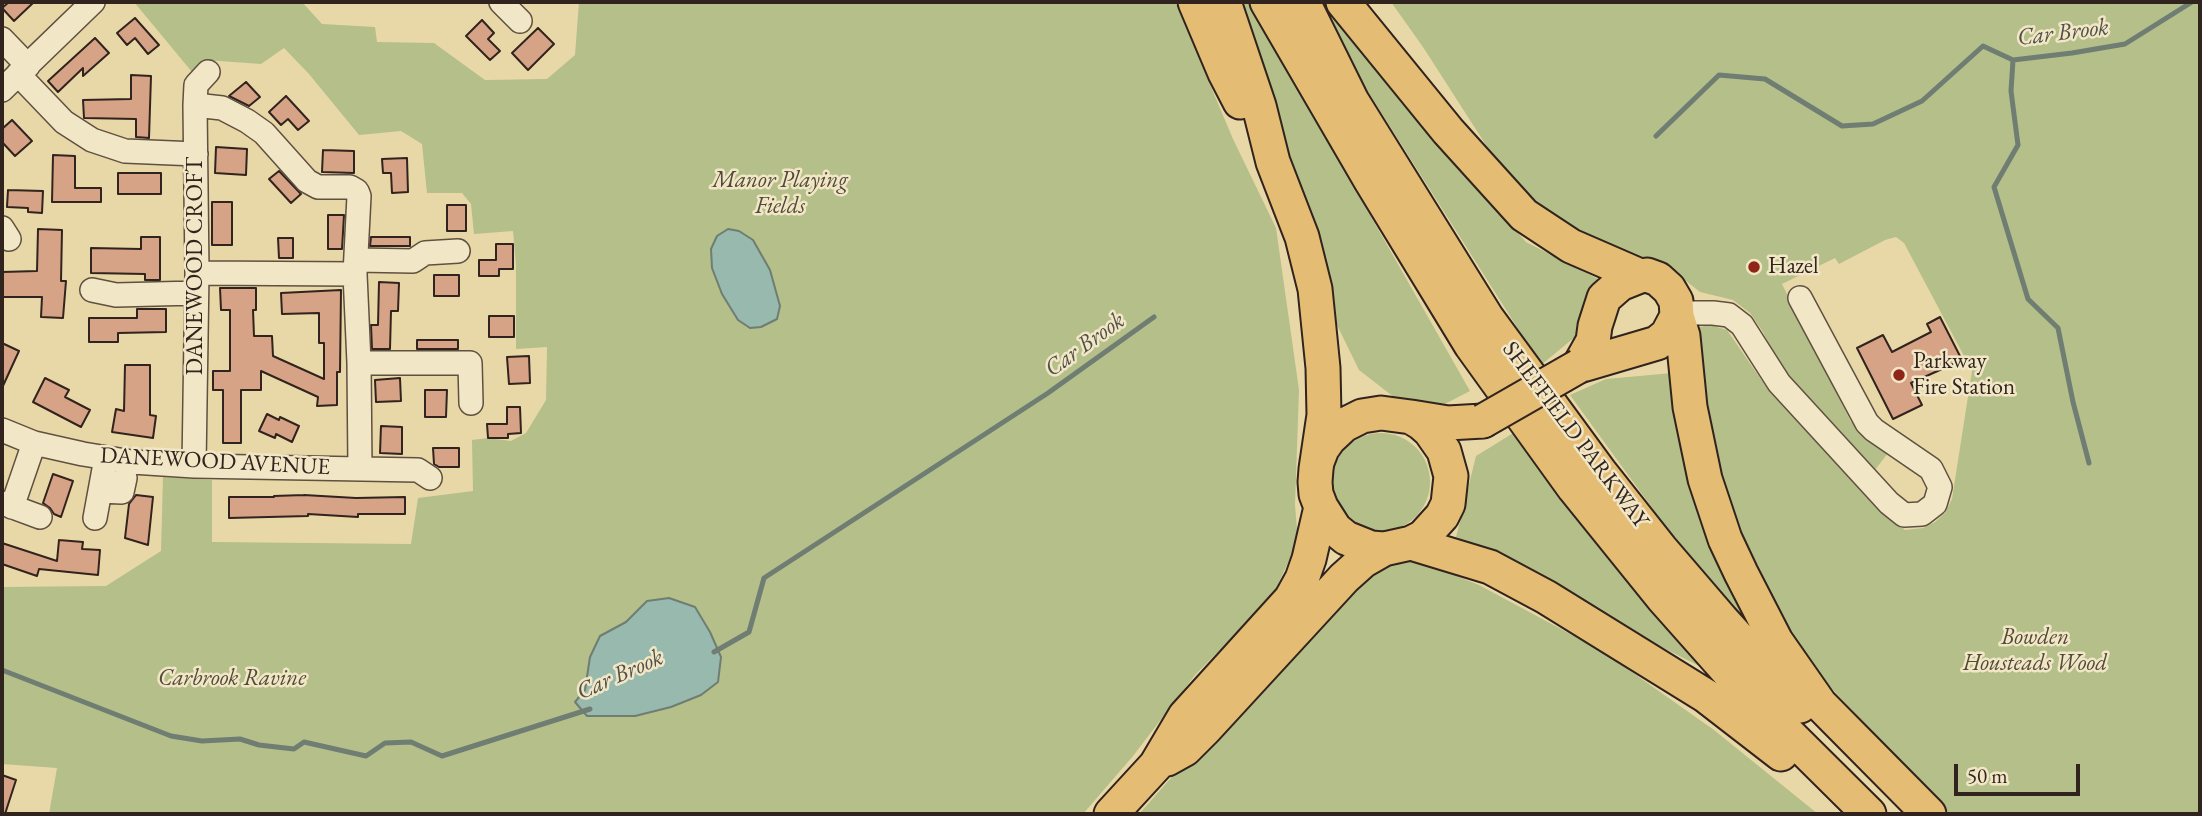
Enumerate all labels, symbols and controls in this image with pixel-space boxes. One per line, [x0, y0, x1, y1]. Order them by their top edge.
water label: Car Brook [2016, 13, 2110, 53]
street label: DANEWOOD CROFT [182, 157, 210, 375]
park label: Manor Playing Fields [712, 167, 848, 221]
place label: Hazel [1768, 253, 1819, 281]
marker: Hazel [1746, 259, 1762, 275]
water label: Car Brook [1039, 306, 1131, 384]
street label: SHEFFIELD PARKWAY [1496, 336, 1654, 534]
place label: Parkway Fire Station [1913, 348, 2015, 402]
marker: Parkway Fire Station [1891, 367, 1907, 383]
street label: DANEWOOD AVENUE [99, 442, 331, 482]
park label: Bowden Housteads Wood [1963, 624, 2107, 678]
water label: Car Brook [572, 643, 668, 707]
park label: Carbrook Ravine [158, 665, 306, 693]
scale bar [1957, 750, 2083, 794]
text: 50 m [1967, 762, 2008, 789]

